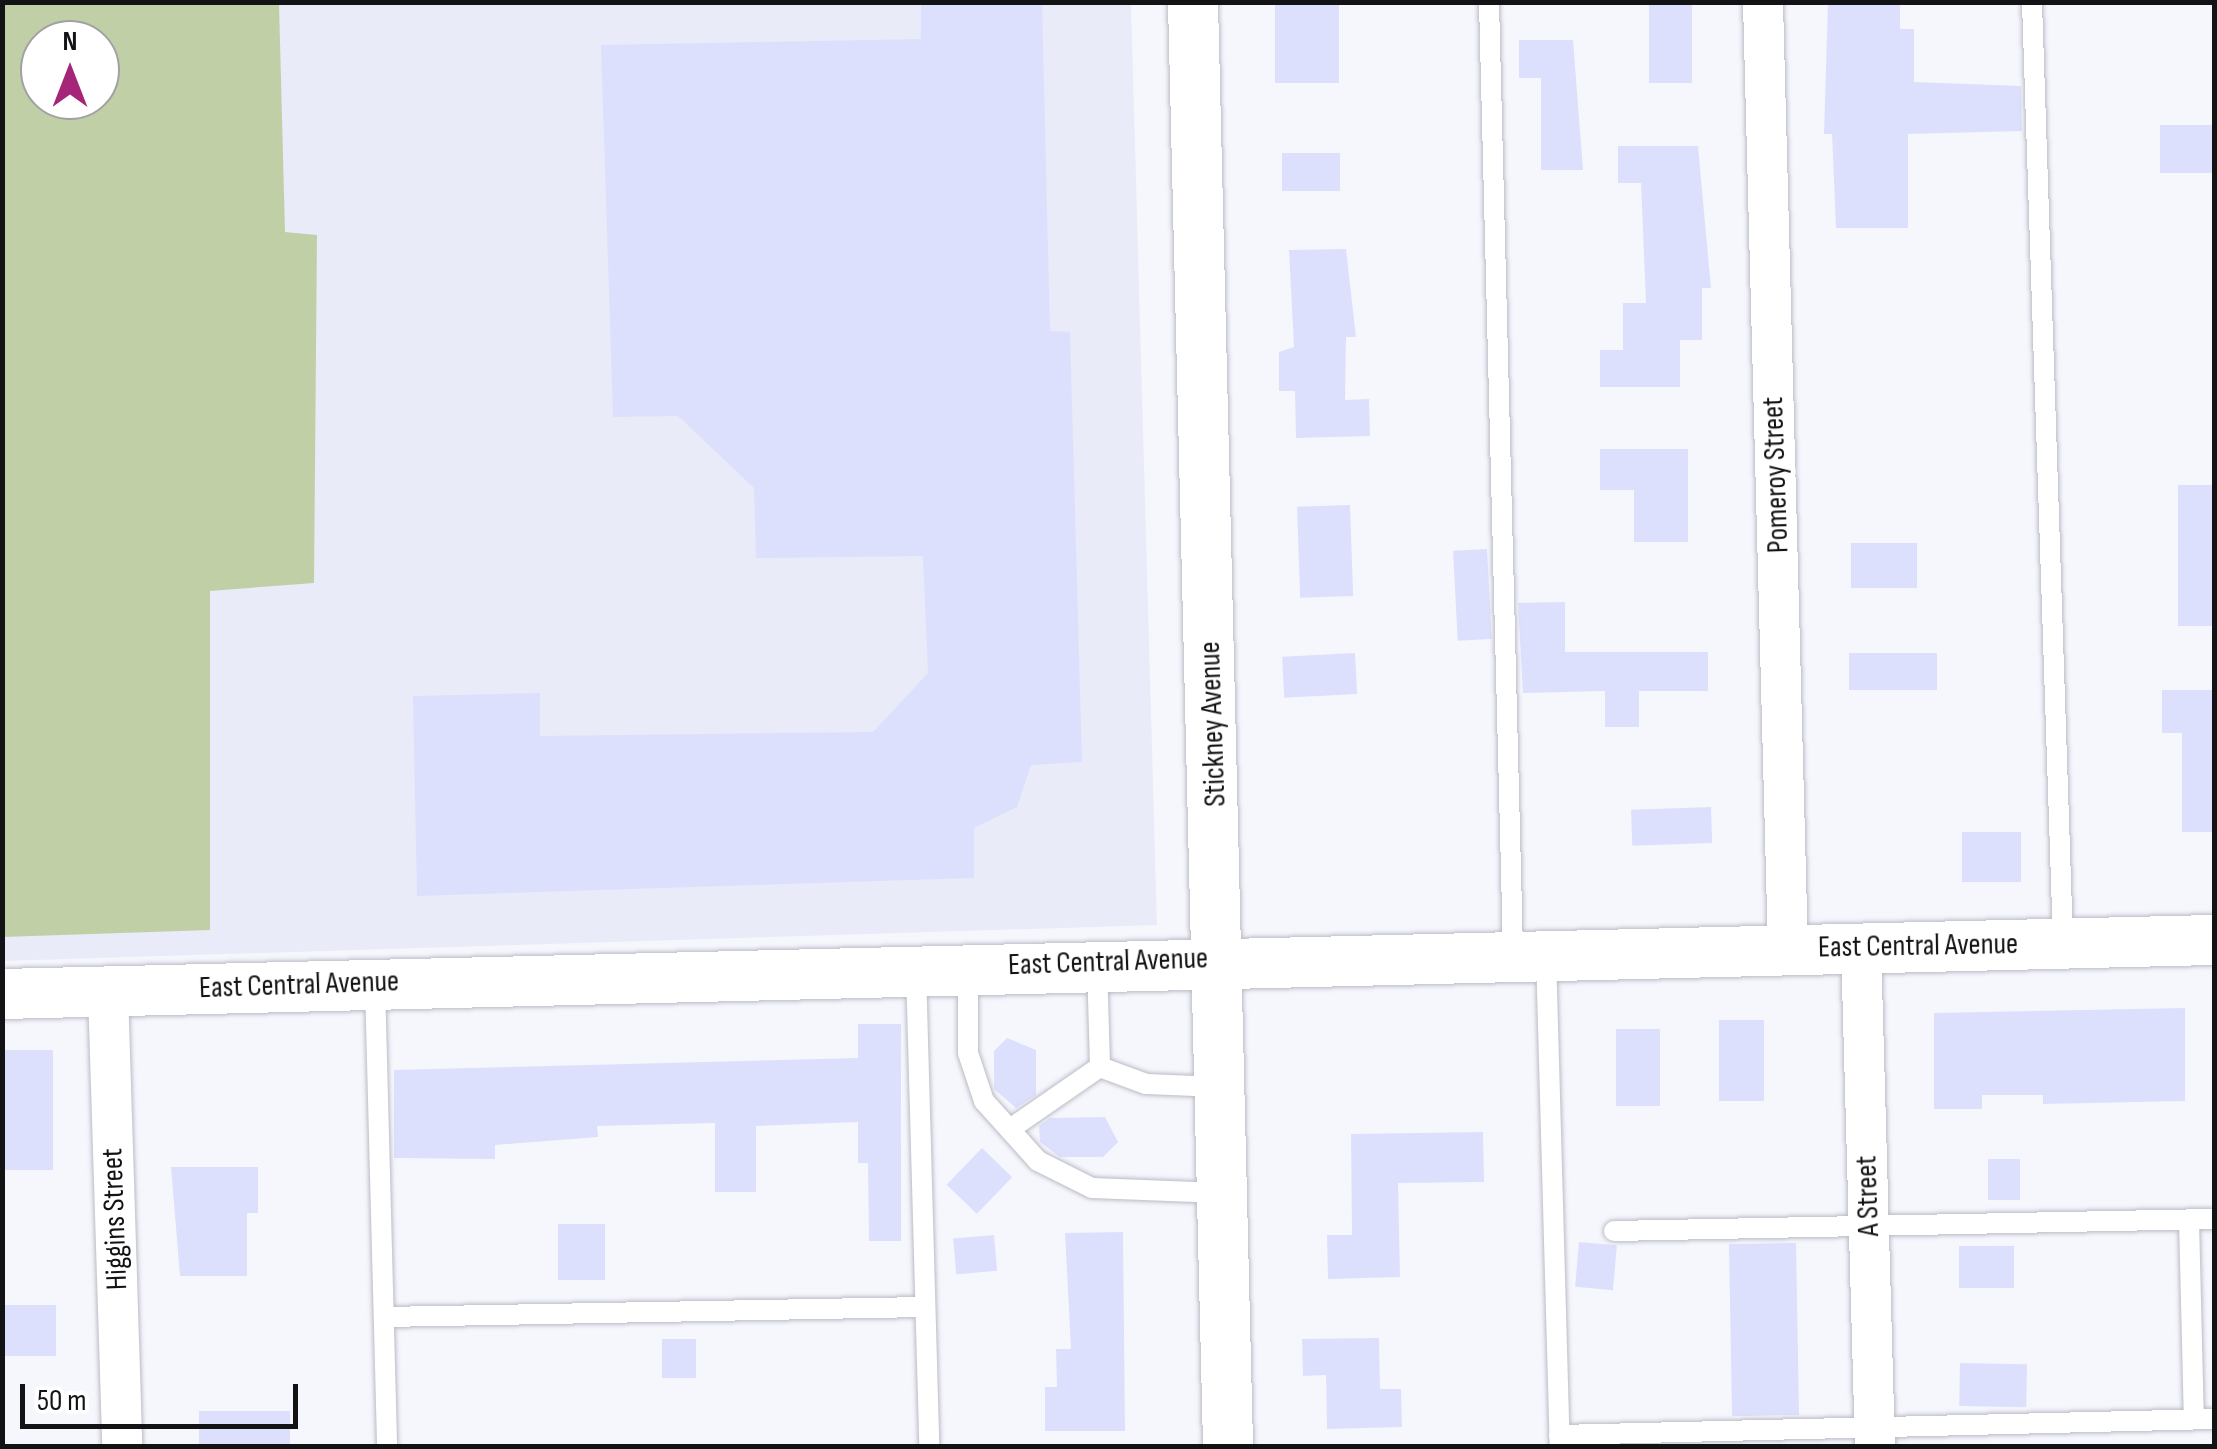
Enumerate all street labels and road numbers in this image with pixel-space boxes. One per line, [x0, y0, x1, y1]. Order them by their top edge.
street label: Pomeroy Street [1755, 396, 1797, 554]
street label: Stickney Avenue [1192, 641, 1234, 807]
street label: East Central Avenue [1818, 926, 2018, 966]
street label: East Central Avenue [1007, 941, 1209, 983]
street label: East Central Avenue [198, 964, 400, 1006]
street label: Higgins Street [95, 1147, 135, 1291]
street label: A Street [1849, 1155, 1887, 1237]

